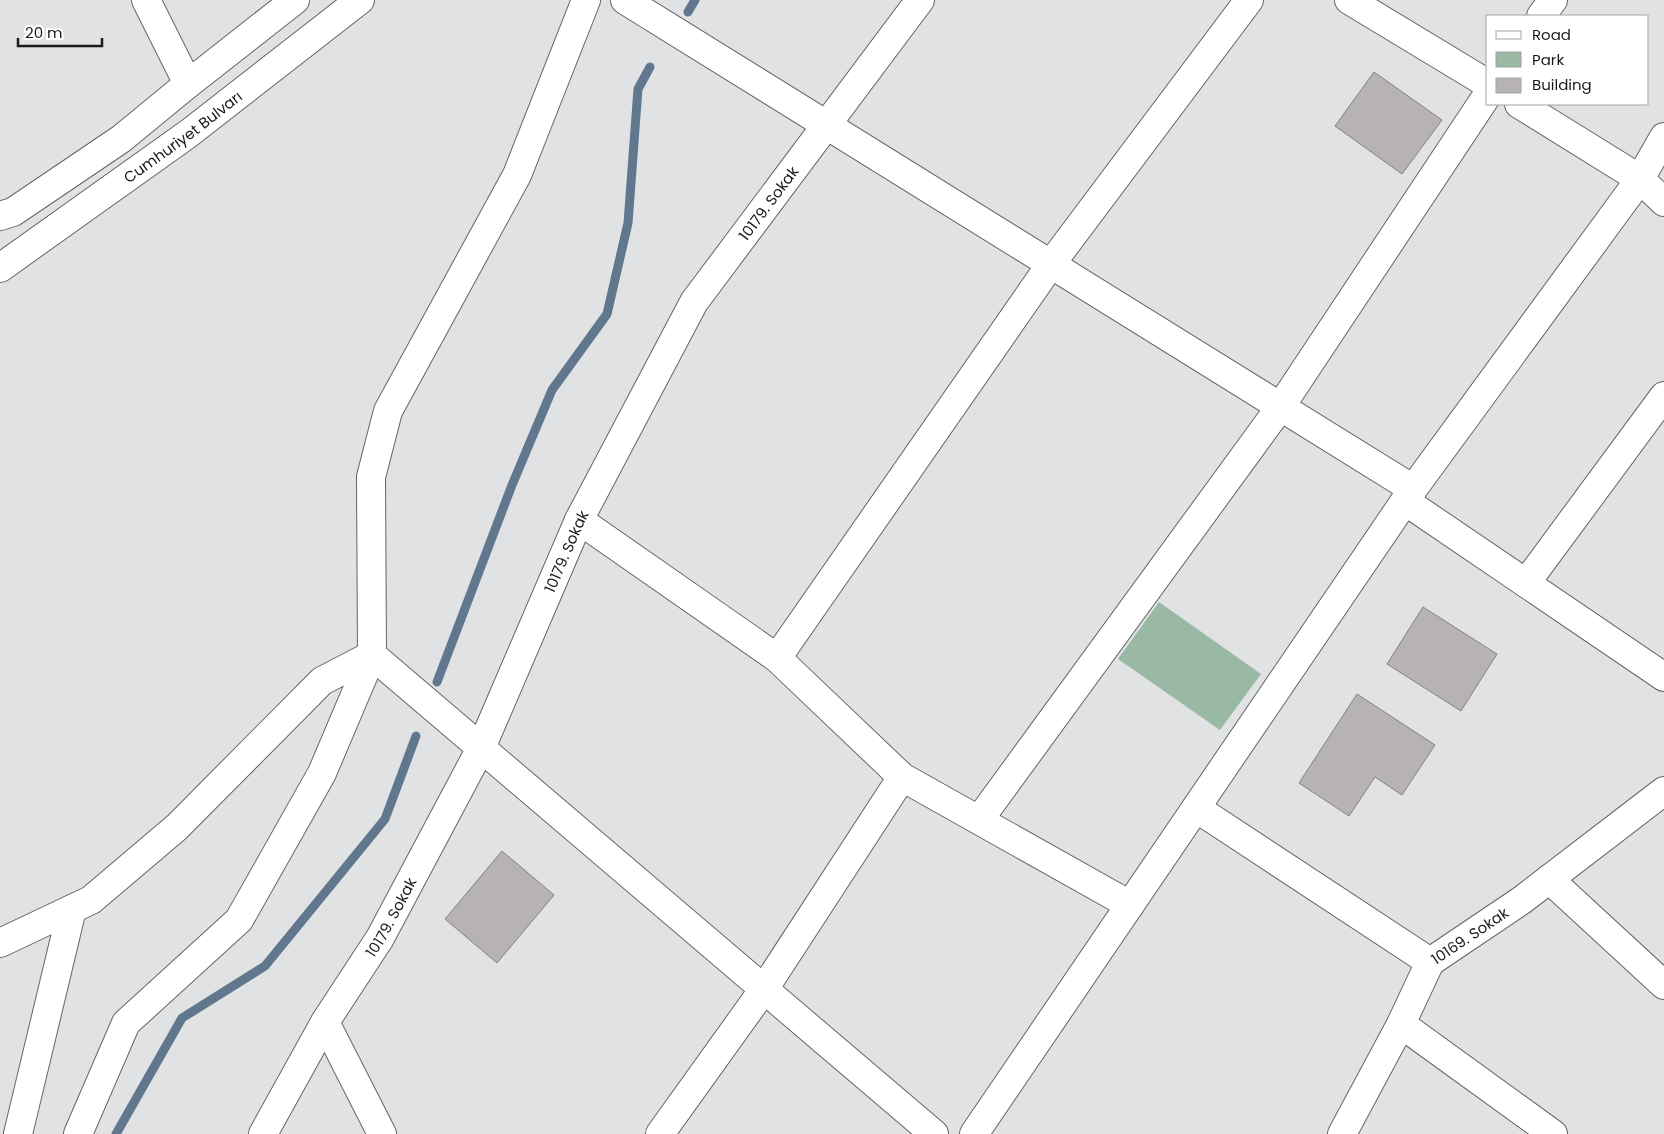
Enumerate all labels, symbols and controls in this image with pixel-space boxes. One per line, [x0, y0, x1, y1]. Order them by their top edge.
scale bar [18, 15, 101, 47]
legend [1486, 15, 1649, 105]
text: 20 m [25, 22, 63, 43]
text: Road [1532, 24, 1571, 45]
text: Park [1532, 49, 1564, 70]
text: Building [1532, 74, 1592, 95]
street label: Cumhuriyet Bulvarı [119, 85, 246, 187]
street label: 10179. Sokak [733, 161, 803, 244]
street label: 10179. Sokak [539, 506, 593, 596]
street label: 10179. Sokak [360, 873, 421, 961]
street label: 10169. Sokak [1427, 902, 1513, 969]

